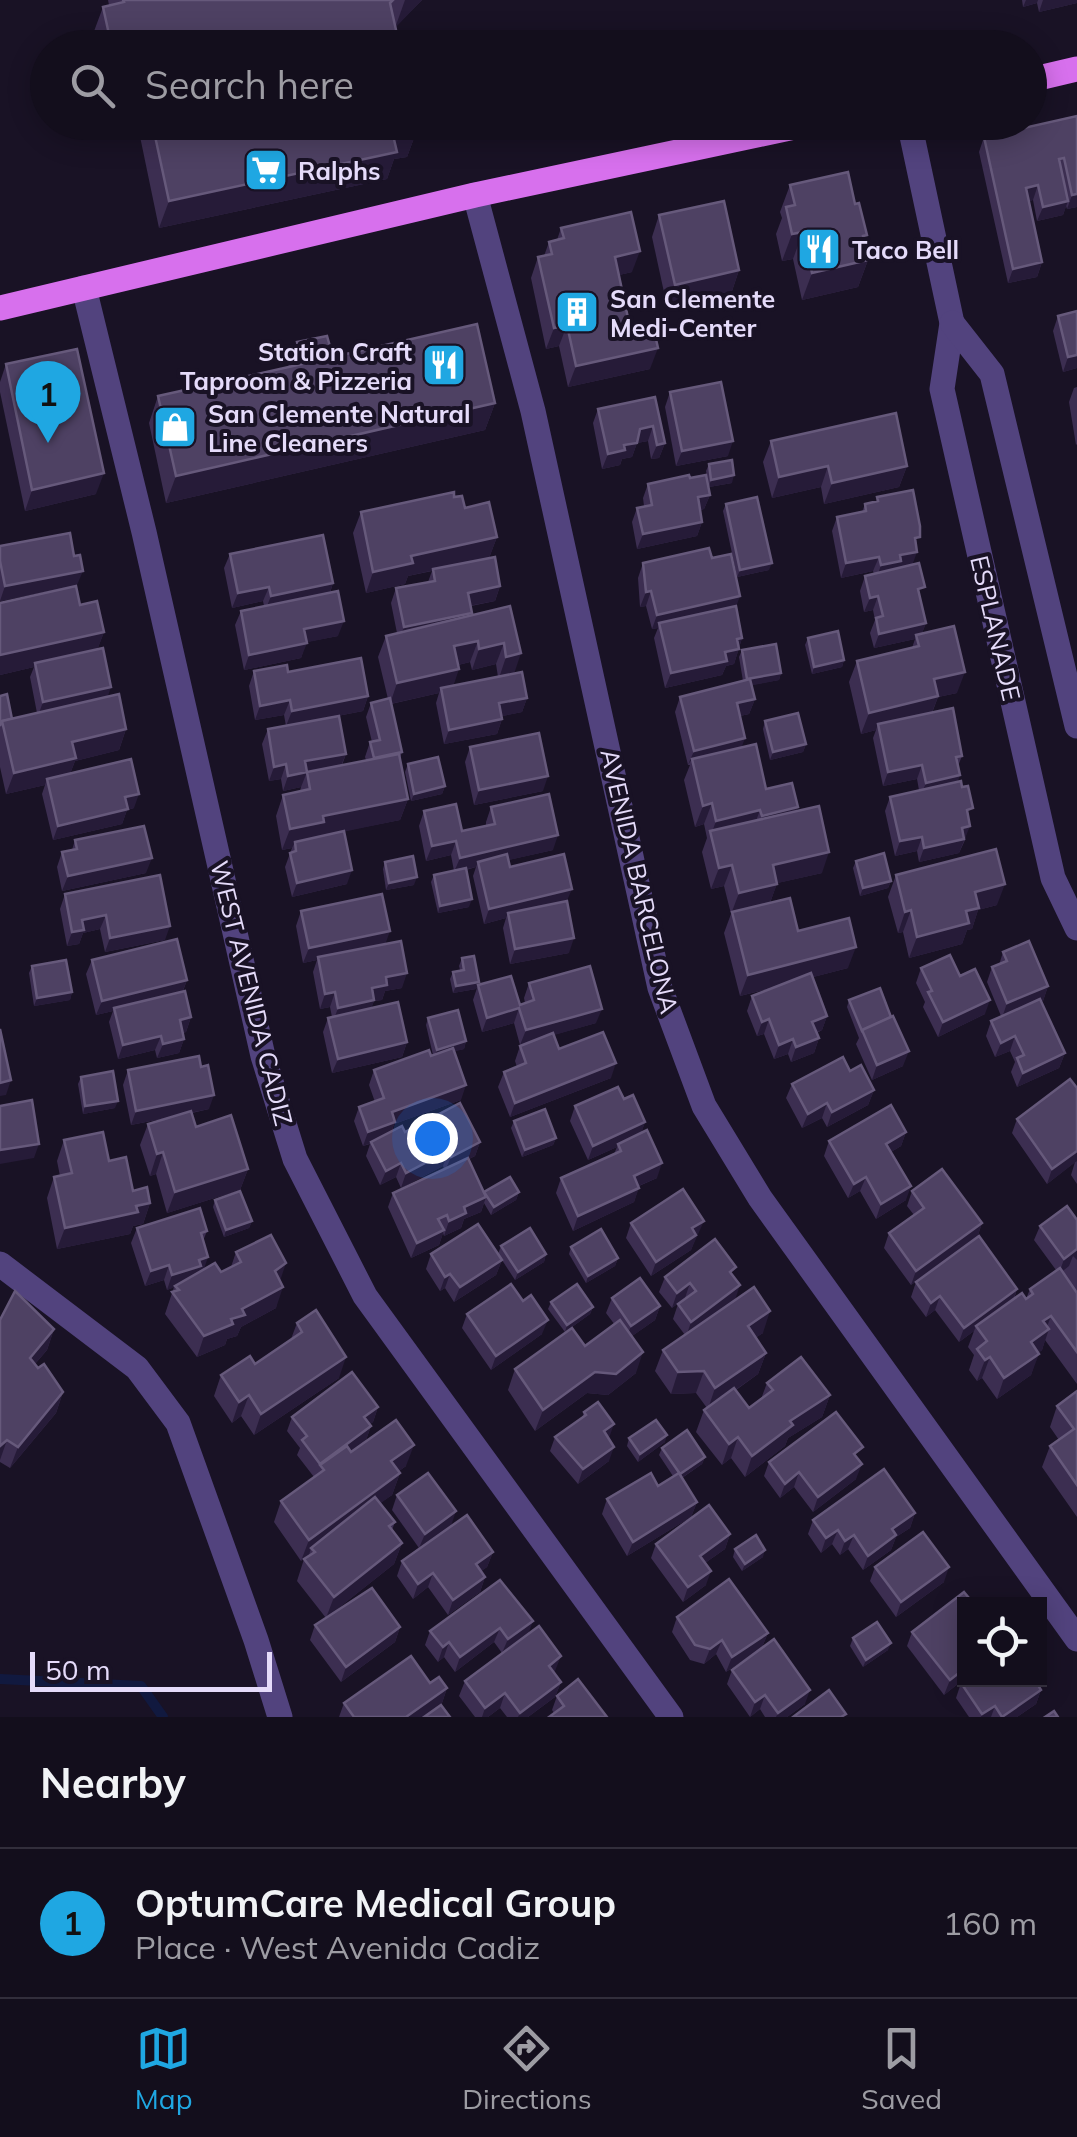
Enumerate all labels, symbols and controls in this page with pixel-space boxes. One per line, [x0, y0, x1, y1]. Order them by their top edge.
search box [30, 30, 1047, 140]
icon: search [65, 58, 120, 113]
text: Search here [145, 61, 354, 109]
supermarket icon: Ralphs [243, 147, 289, 193]
place label: Ralphs [298, 155, 381, 186]
restaurant icon: Taco Bell [796, 226, 842, 272]
place label: Taco Bell [852, 234, 959, 265]
place label: San Clemente Medi-Center [610, 283, 775, 343]
building icon: San Clemente Medi-Center [554, 289, 600, 335]
place label: Station Craft Taproom & Pizzeria [180, 336, 413, 396]
restaurant icon: Station Craft Taproom & Pizzeria [421, 342, 467, 388]
pin: 1 [15, 360, 80, 443]
place label: San Clemente Natural Line Cleaners [208, 398, 471, 458]
shop icon: San Clemente Natural Line Cleaners [152, 404, 198, 450]
street label: ESPLANADE [964, 552, 1028, 704]
street label: AVENIDA BARCELONA [594, 746, 686, 1016]
street label: WEST AVENIDA CADIZ [204, 857, 300, 1129]
your location [407, 1113, 458, 1164]
map controls [957, 1597, 1047, 1687]
button: locate [957, 1597, 1047, 1687]
scale bar [30, 1647, 272, 1692]
text: 50 m [45, 1652, 111, 1687]
text: Nearby [40, 1756, 186, 1809]
text: OptumCare Medical Group [135, 1879, 616, 1927]
text: 1 [63, 1903, 82, 1943]
text: 160 m [943, 1903, 1037, 1943]
text: Place · West Avenida Cadiz [135, 1927, 540, 1967]
tab: Map [135, 2021, 192, 2116]
tab: Directions [462, 2021, 592, 2116]
tab: Saved [861, 2021, 942, 2116]

